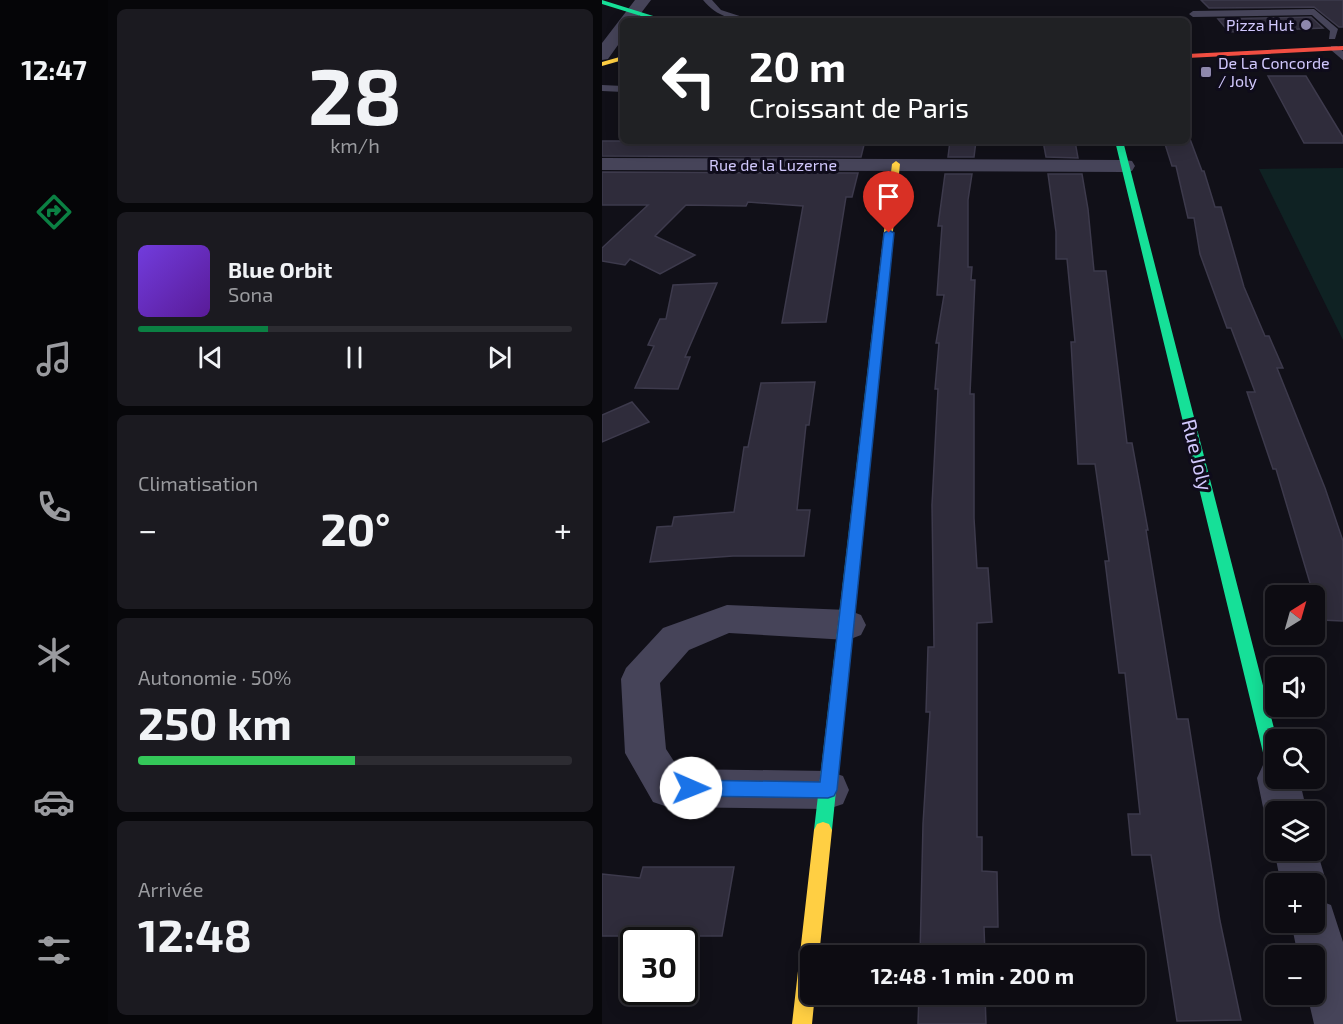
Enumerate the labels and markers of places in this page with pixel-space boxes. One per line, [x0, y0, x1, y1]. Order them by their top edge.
place label: Pizza Hut [1226, 15, 1294, 34]
marker: Pizza Hut [1299, 18, 1313, 32]
place label: De La Concorde / Joly [1218, 53, 1330, 90]
marker: De La Concorde / Joly [1199, 65, 1213, 79]
pin [863, 171, 914, 233]

